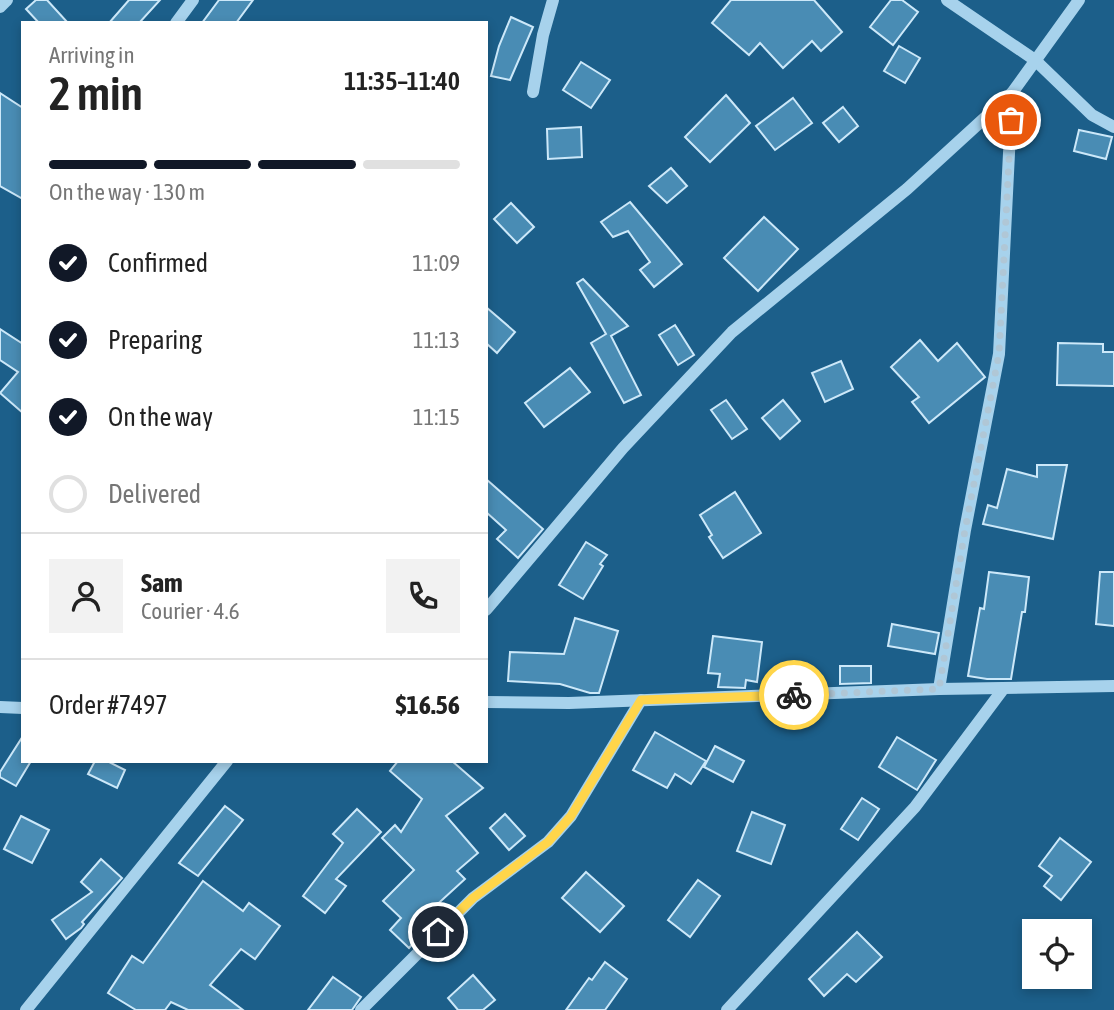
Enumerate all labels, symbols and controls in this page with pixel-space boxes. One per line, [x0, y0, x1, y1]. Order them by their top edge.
text: Arriving in [49, 42, 135, 68]
text: 11:35–11:40 [344, 66, 460, 96]
text: 2 min [49, 67, 143, 120]
pin [981, 90, 1041, 150]
icon: bag [992, 101, 1030, 139]
text: On the way · 130 m [49, 179, 205, 205]
icon: check [49, 244, 87, 282]
text: Confirmed [108, 248, 208, 278]
text: 11:09 [412, 250, 460, 276]
icon: check [49, 321, 87, 359]
text: Preparing [108, 325, 202, 355]
text: 11:13 [413, 327, 460, 353]
icon: check [49, 398, 87, 436]
text: On the way [108, 402, 213, 432]
text: 11:15 [413, 404, 460, 430]
text: Delivered [108, 479, 201, 509]
button: person [49, 559, 123, 633]
button: phone [386, 559, 460, 633]
text: Sam [141, 568, 183, 598]
text: Courier · 4.6 [141, 598, 240, 624]
courier [759, 660, 829, 730]
icon: bike [775, 676, 813, 714]
text: Order #7497 [49, 690, 168, 720]
text: $16.56 [396, 690, 460, 720]
pin [408, 902, 468, 962]
icon: home [419, 913, 457, 951]
map controls [1022, 919, 1092, 989]
button: locate [1022, 919, 1092, 989]

